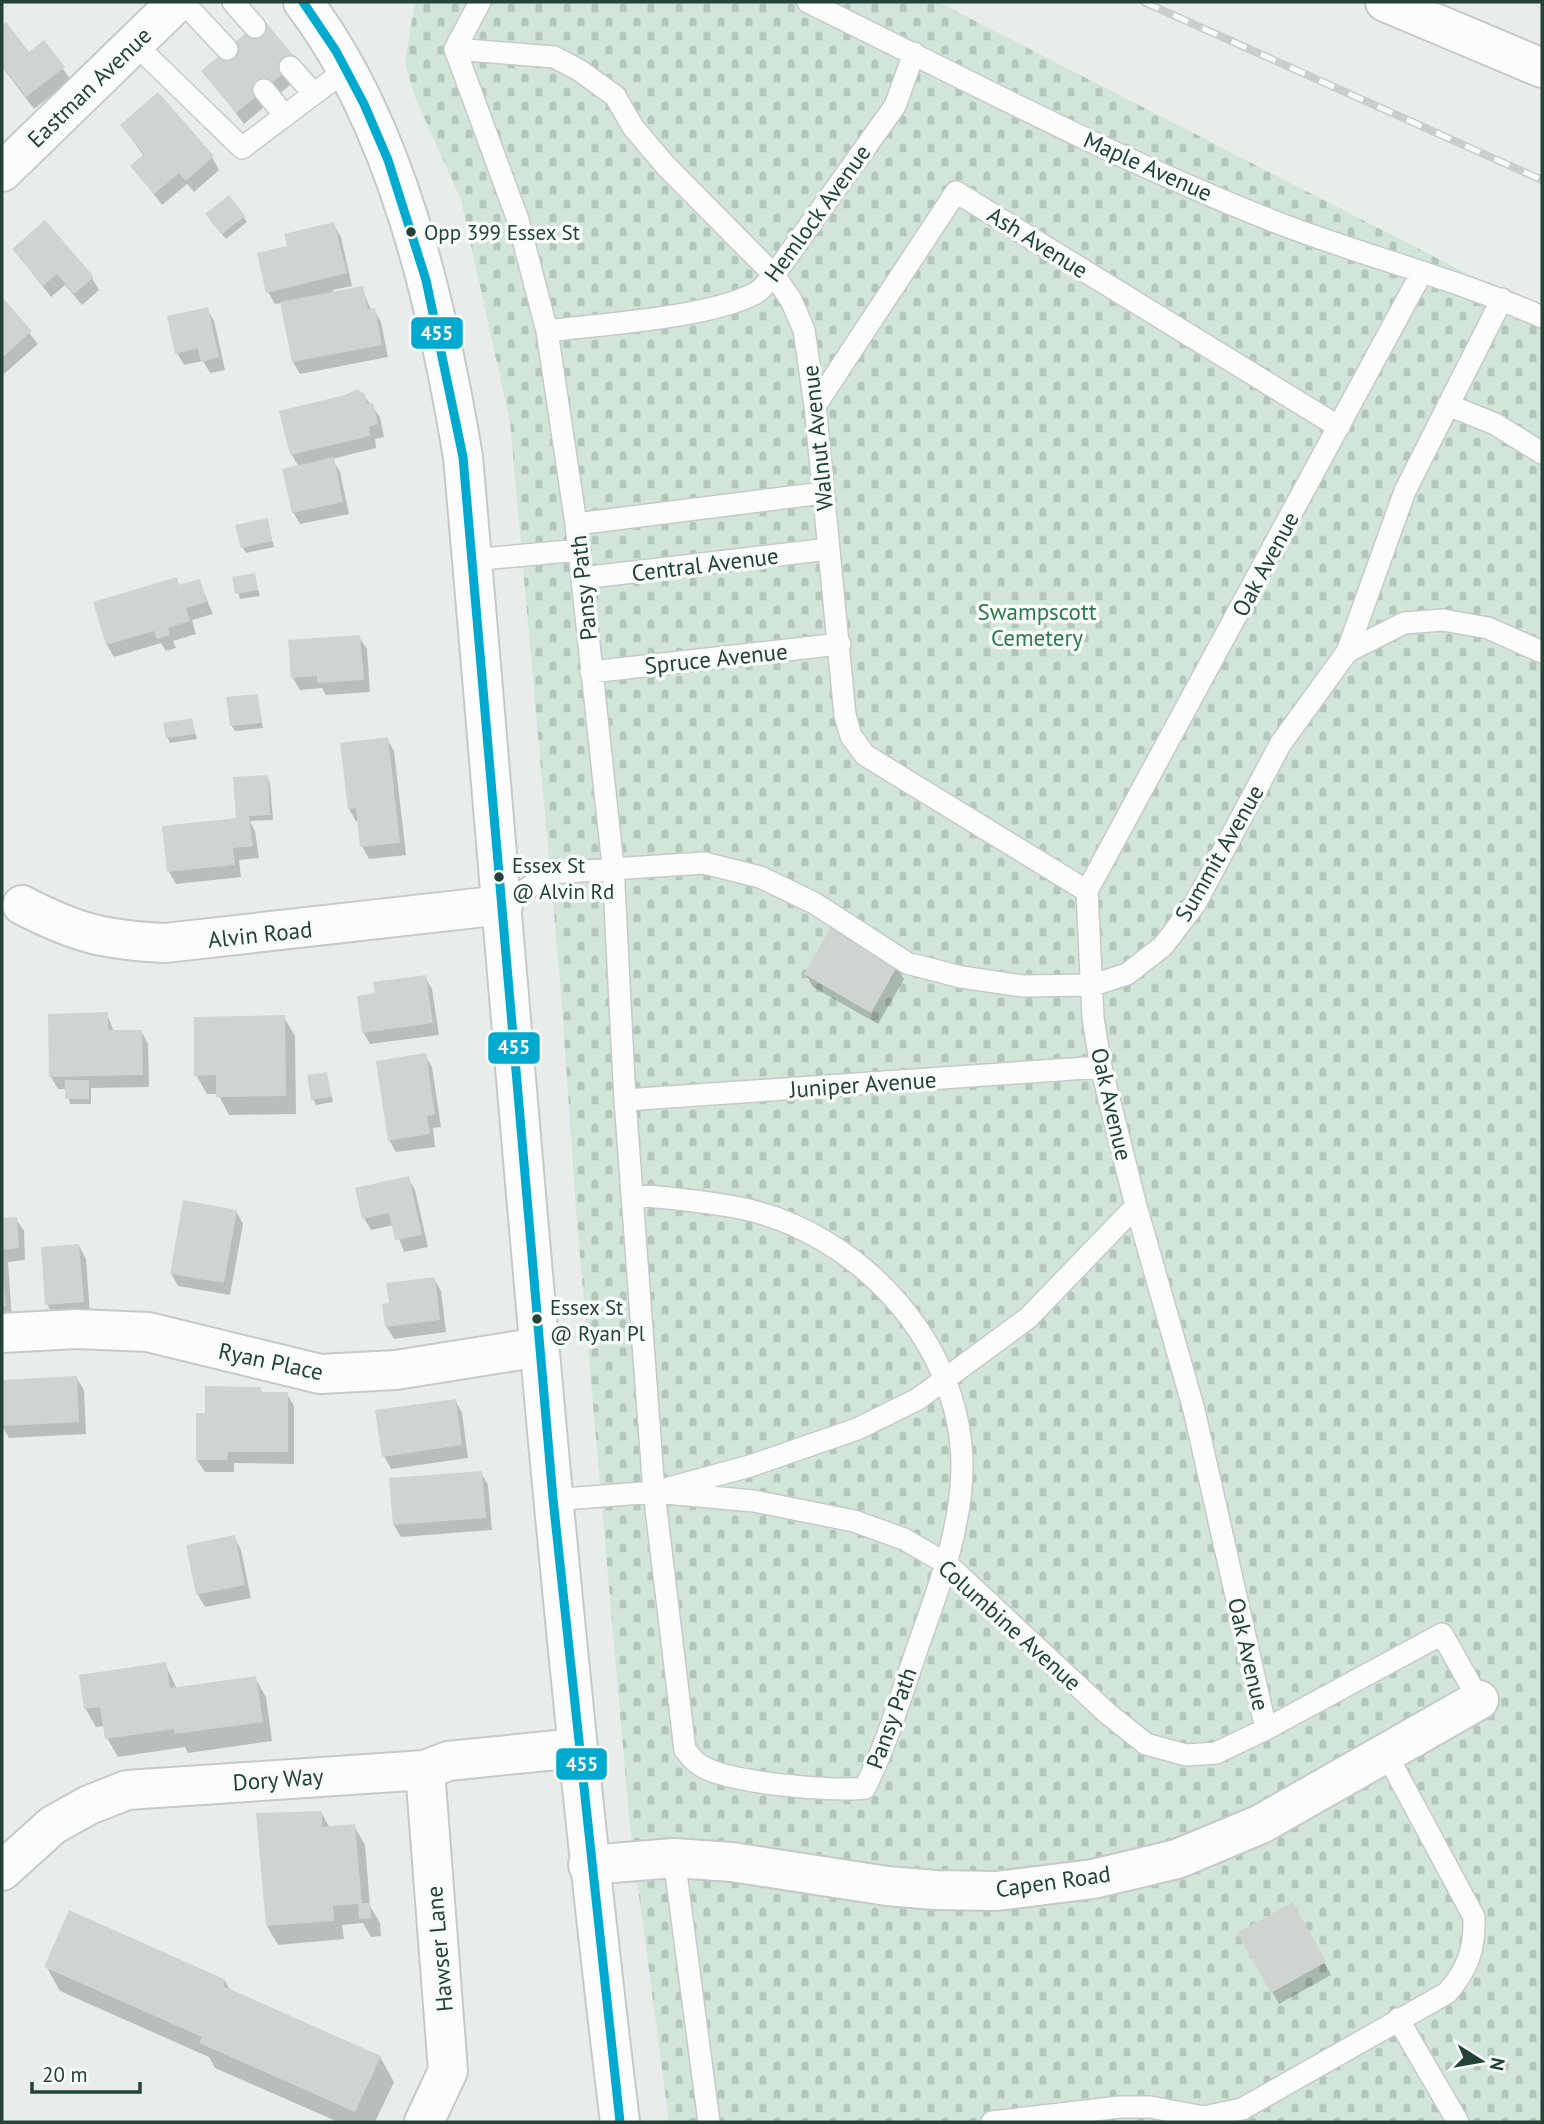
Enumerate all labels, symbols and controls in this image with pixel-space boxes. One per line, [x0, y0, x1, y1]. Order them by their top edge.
street label: Eastman Avenue [21, 21, 157, 153]
street label: Maple Avenue [1079, 125, 1217, 207]
street label: Hemlock Avenue [757, 139, 877, 287]
street label: Ash Avenue [982, 200, 1094, 284]
place label: Opp 399 Essex St [424, 219, 580, 246]
marker: Opp 399 Essex St [404, 225, 418, 239]
line badge: 455 [410, 316, 464, 350]
text: 455 [421, 321, 453, 345]
street label: Walnut Avenue [795, 364, 839, 512]
street label: Oak Avenue [1225, 507, 1305, 621]
street label: Pansy Path [563, 534, 603, 642]
street label: Central Avenue [630, 541, 780, 587]
park label: Swampscott Cemetery [977, 597, 1097, 652]
street label: Spruce Avenue [643, 636, 789, 680]
street label: Summit Avenue [1168, 779, 1270, 927]
place label: Essex St @ Alvin Rd [512, 852, 614, 905]
marker: Essex St @ Alvin Rd [492, 870, 506, 884]
street label: Alvin Road [206, 914, 314, 954]
line badge: 455 [487, 1031, 541, 1065]
text: 455 [498, 1035, 530, 1059]
street label: Oak Avenue [1085, 1045, 1139, 1163]
street label: Juniper Avenue [788, 1064, 937, 1104]
place label: Essex St @ Ryan Pl [550, 1294, 645, 1347]
marker: Essex St @ Ryan Pl [530, 1312, 544, 1326]
street label: Ryan Place [216, 1336, 326, 1386]
street label: Columbine Avenue [932, 1553, 1088, 1697]
street label: Oak Avenue [1222, 1595, 1276, 1713]
street label: Pansy Path [859, 1663, 923, 1773]
line badge: 455 [555, 1747, 608, 1781]
text: 455 [566, 1752, 598, 1776]
street label: Dory Way [232, 1761, 325, 1797]
street label: Capen Road [994, 1859, 1112, 1903]
street label: Hawser Lane [419, 1885, 459, 2013]
north arrow [1446, 2026, 1516, 2096]
scale bar [32, 2050, 140, 2094]
text: N [1485, 2056, 1511, 2073]
text: 20 m [42, 2061, 88, 2088]

